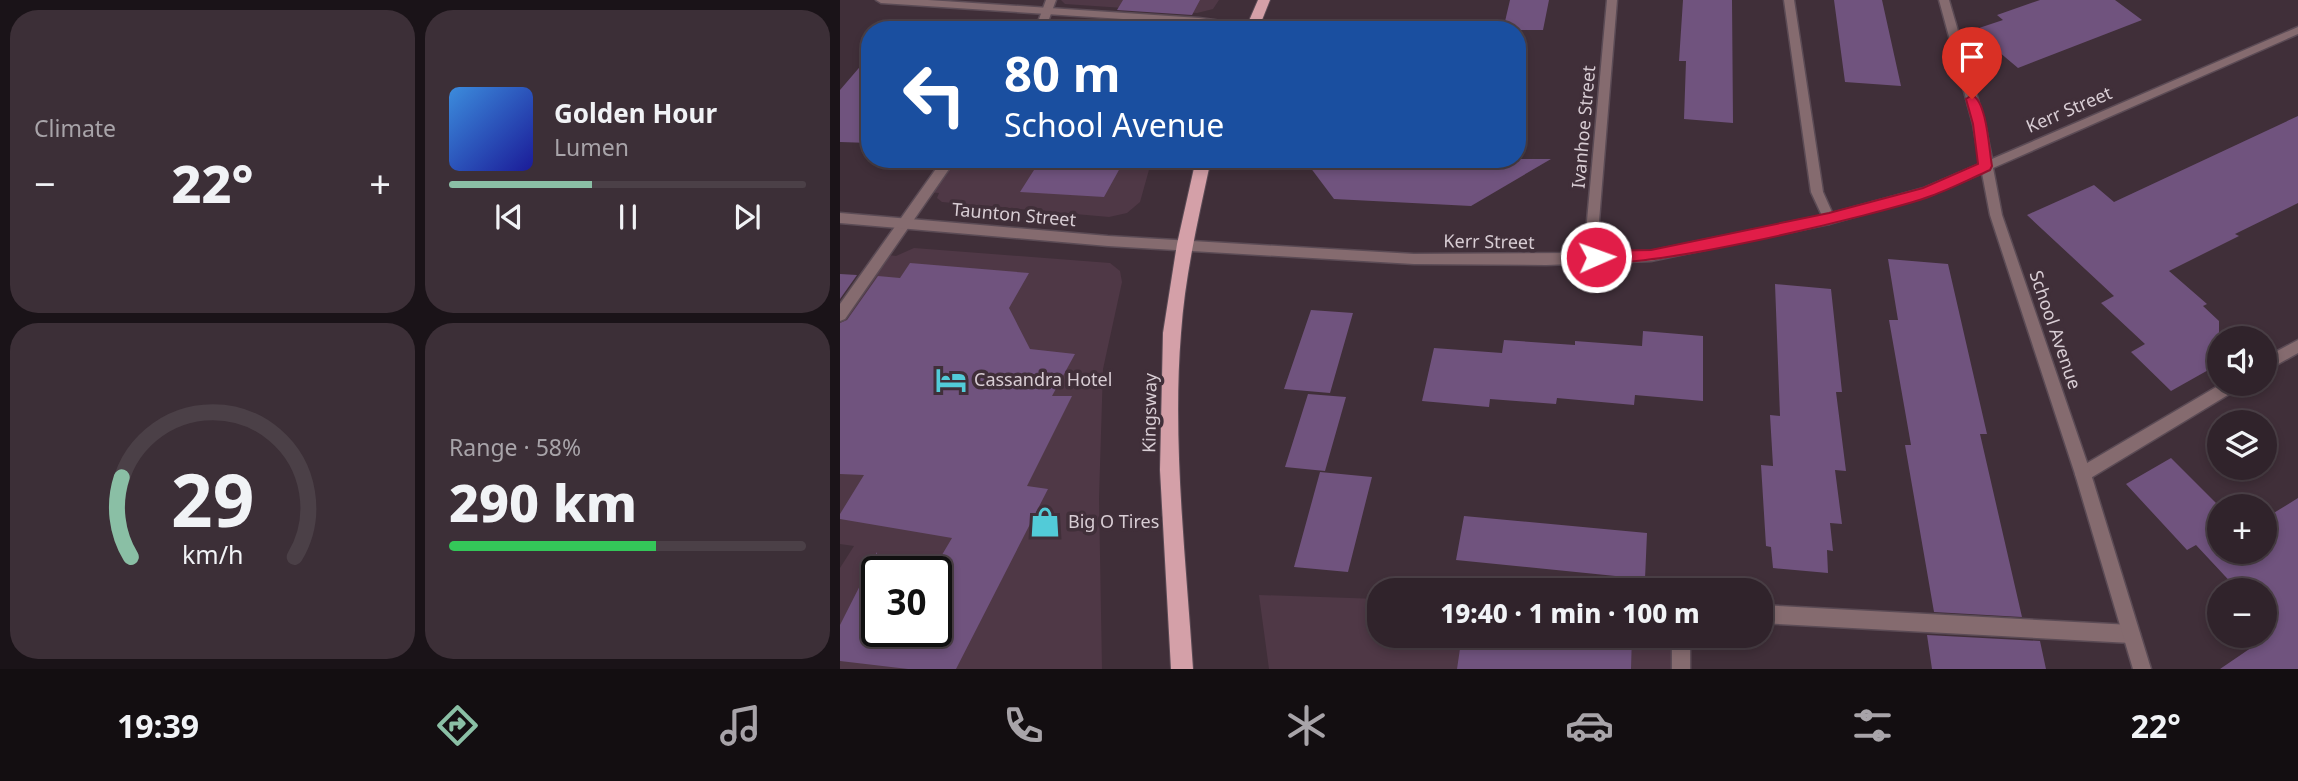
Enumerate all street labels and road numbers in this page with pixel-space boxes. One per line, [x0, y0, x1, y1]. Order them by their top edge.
street label: Ivanhoe Street [1566, 64, 1600, 190]
street label: Kerr Street [2022, 80, 2116, 138]
street label: Taunton Street [951, 197, 1078, 231]
street label: Kerr Street [1443, 228, 1535, 254]
street label: School Avenue [2024, 267, 2087, 392]
street label: Kingsway [1136, 372, 1162, 453]

